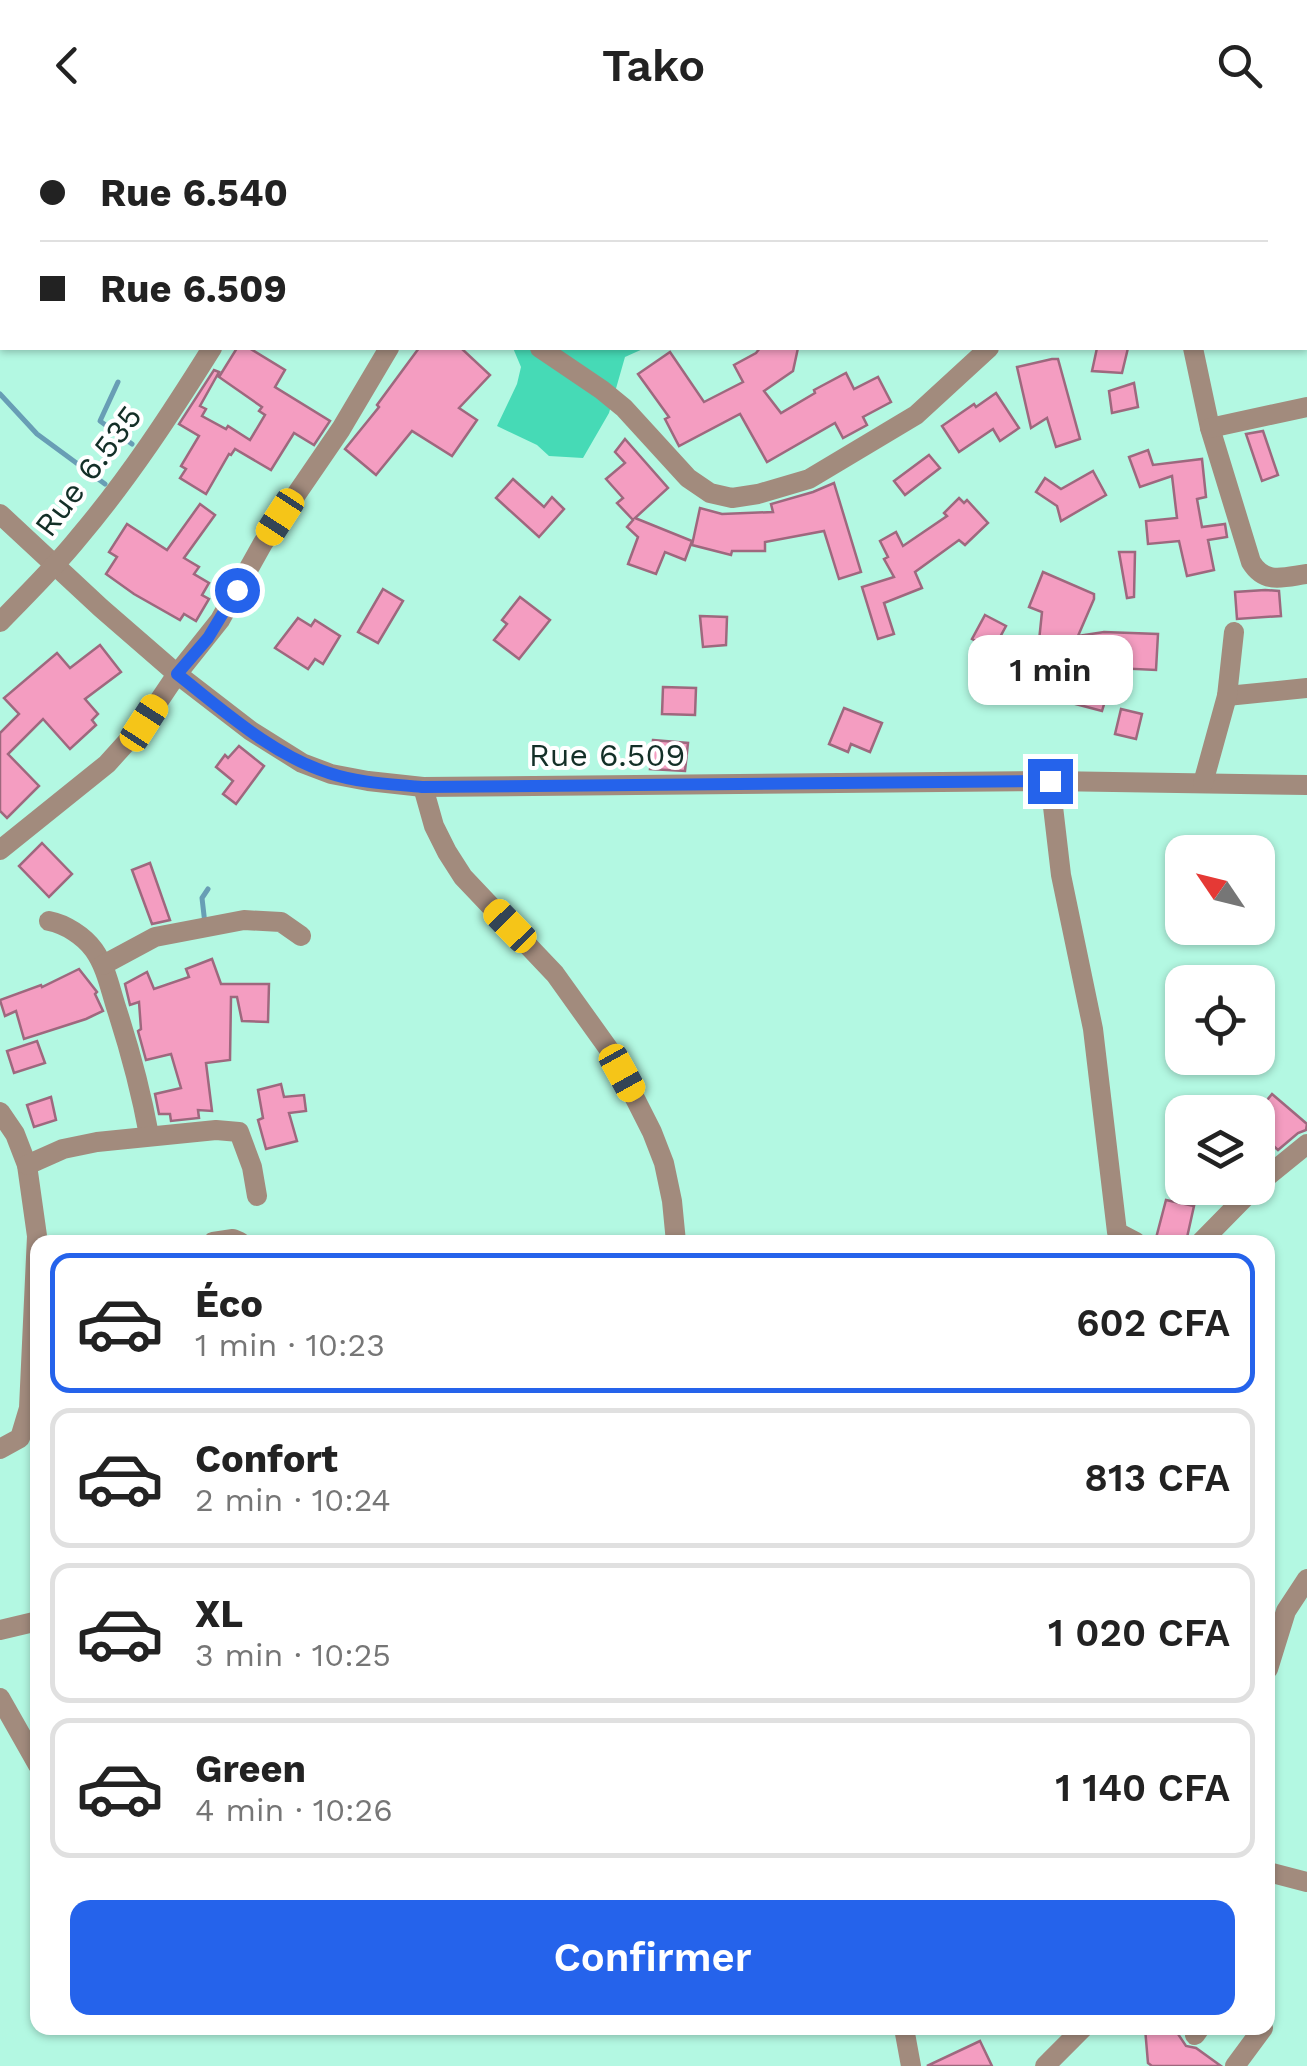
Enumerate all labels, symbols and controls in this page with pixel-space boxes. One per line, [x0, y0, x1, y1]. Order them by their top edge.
icon: back [40, 38, 95, 93]
icon: search [1212, 38, 1267, 93]
text: Tako [602, 39, 705, 92]
text: Rue 6.540 [100, 171, 288, 215]
text: Rue 6.509 [100, 267, 287, 311]
street label: Rue 6.535 [27, 398, 149, 544]
car [251, 484, 309, 550]
route start [215, 568, 260, 613]
callout: 1 min [968, 636, 1132, 706]
text: 1 min [1009, 651, 1092, 689]
car [115, 690, 173, 756]
street label: Rue 6.509 [529, 736, 685, 774]
route end [1028, 759, 1073, 804]
north arrow [1165, 835, 1275, 945]
map controls [1165, 835, 1275, 1205]
car [478, 894, 542, 958]
button: locate [1165, 965, 1275, 1075]
car [594, 1039, 650, 1107]
button: layers [1165, 1095, 1275, 1205]
icon: car [75, 1278, 165, 1368]
text: Éco [195, 1282, 263, 1326]
text: 602 CFA [1076, 1301, 1230, 1345]
text: 1 min · 10:23 [195, 1326, 385, 1364]
icon: car [75, 1433, 165, 1523]
text: Confort [195, 1437, 338, 1481]
text: 813 CFA [1084, 1456, 1230, 1500]
text: 2 min · 10:24 [195, 1481, 391, 1519]
icon: car [75, 1588, 165, 1678]
text: XL [195, 1592, 243, 1636]
text: 1 020 CFA [1048, 1611, 1230, 1655]
text: 3 min · 10:25 [195, 1636, 391, 1674]
icon: car [75, 1743, 165, 1833]
text: Green [195, 1747, 306, 1791]
text: 1 140 CFA [1055, 1766, 1230, 1810]
text: 4 min · 10:26 [195, 1791, 393, 1829]
button: Confirmer [70, 1900, 1235, 2015]

